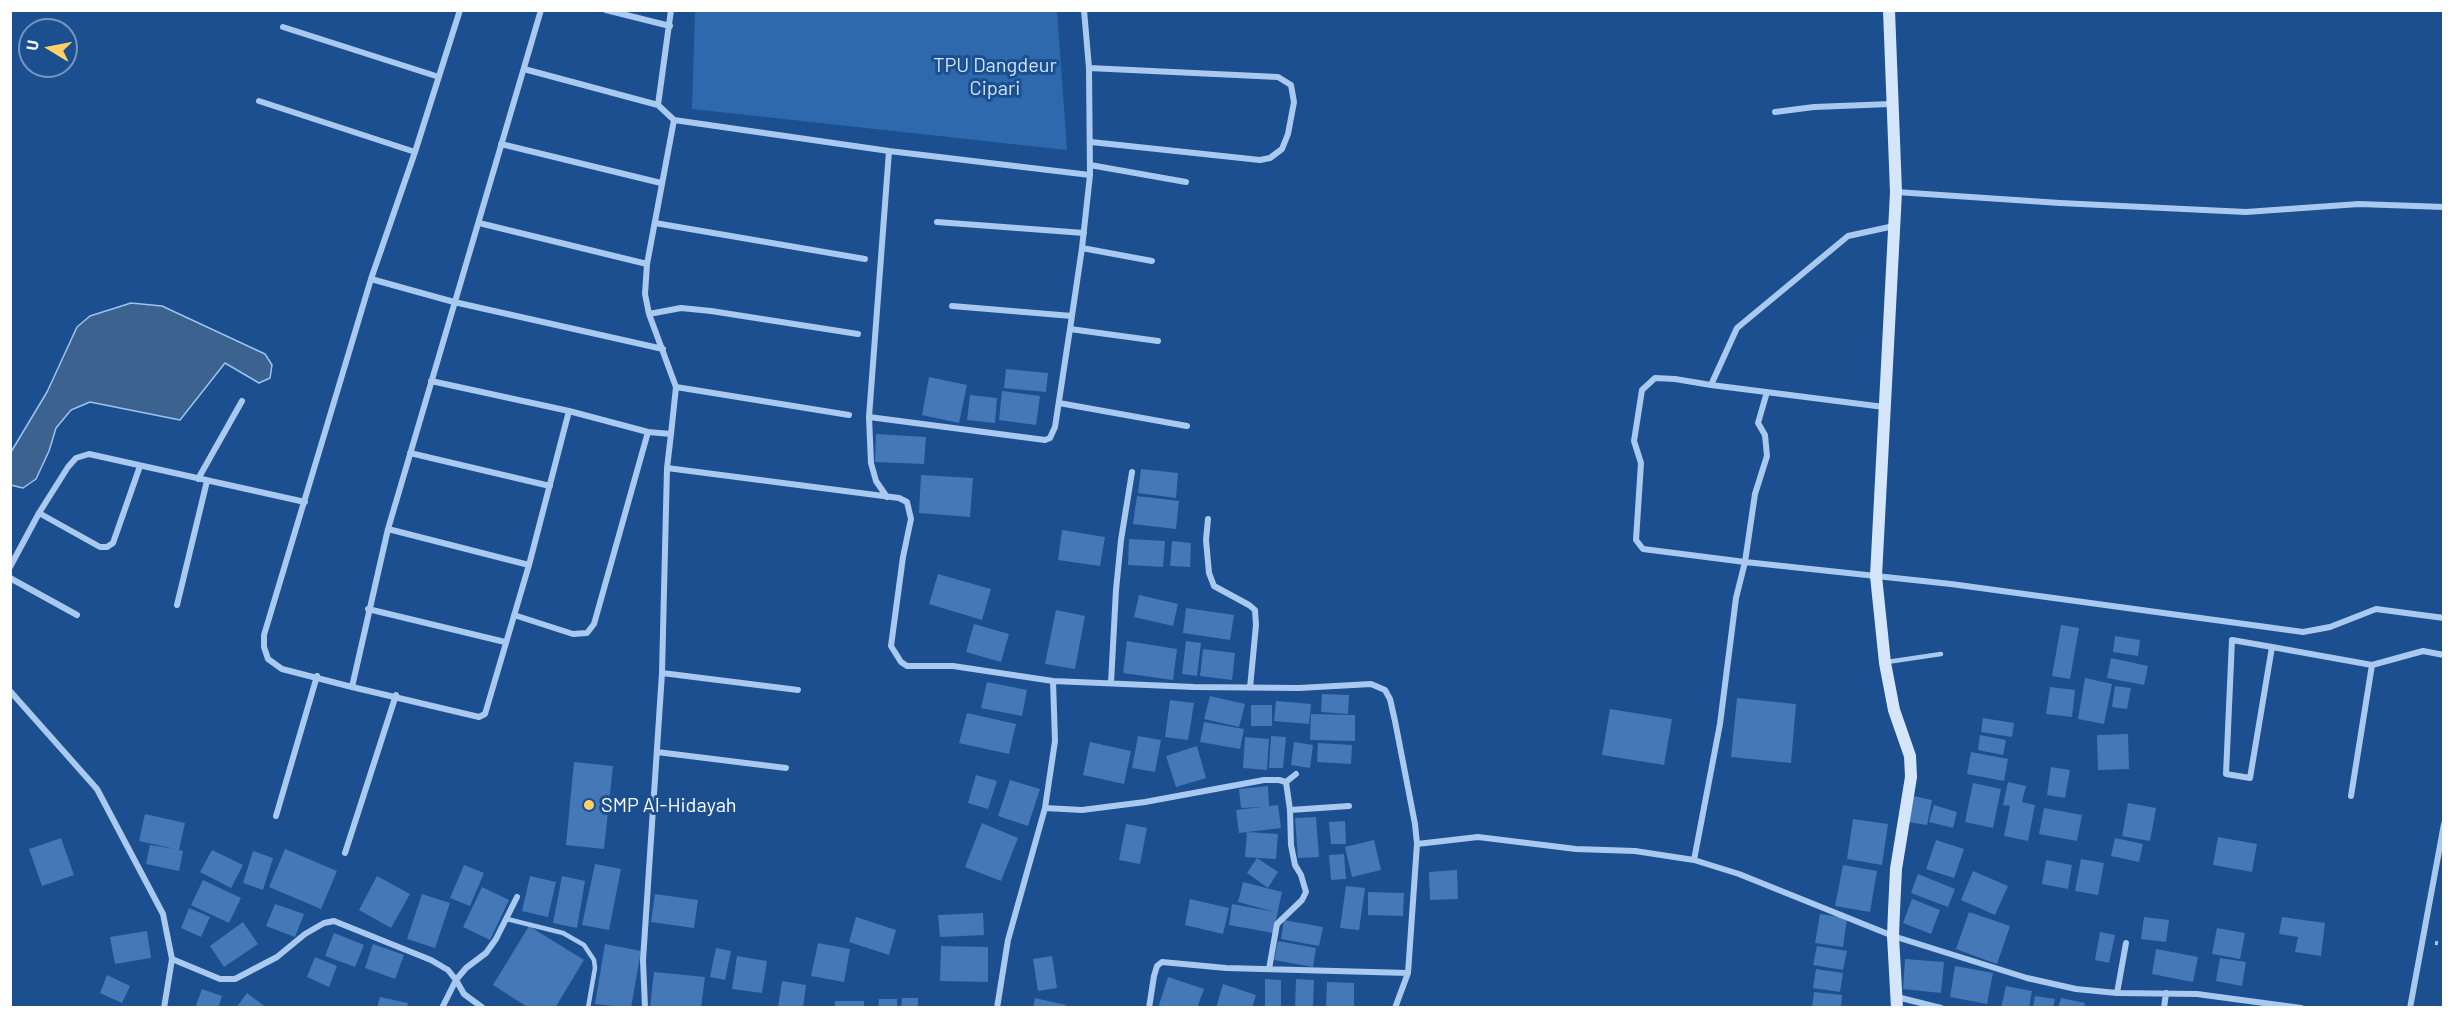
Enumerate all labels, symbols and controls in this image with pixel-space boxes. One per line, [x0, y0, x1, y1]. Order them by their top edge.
north arrow [18, 18, 78, 78]
text: U [22, 39, 42, 52]
park label: TPU Dangdeur Cipari [933, 53, 1057, 100]
place label: SMP Al-Hidayah [601, 793, 737, 817]
marker: SMP Al-Hidayah [582, 798, 596, 812]

